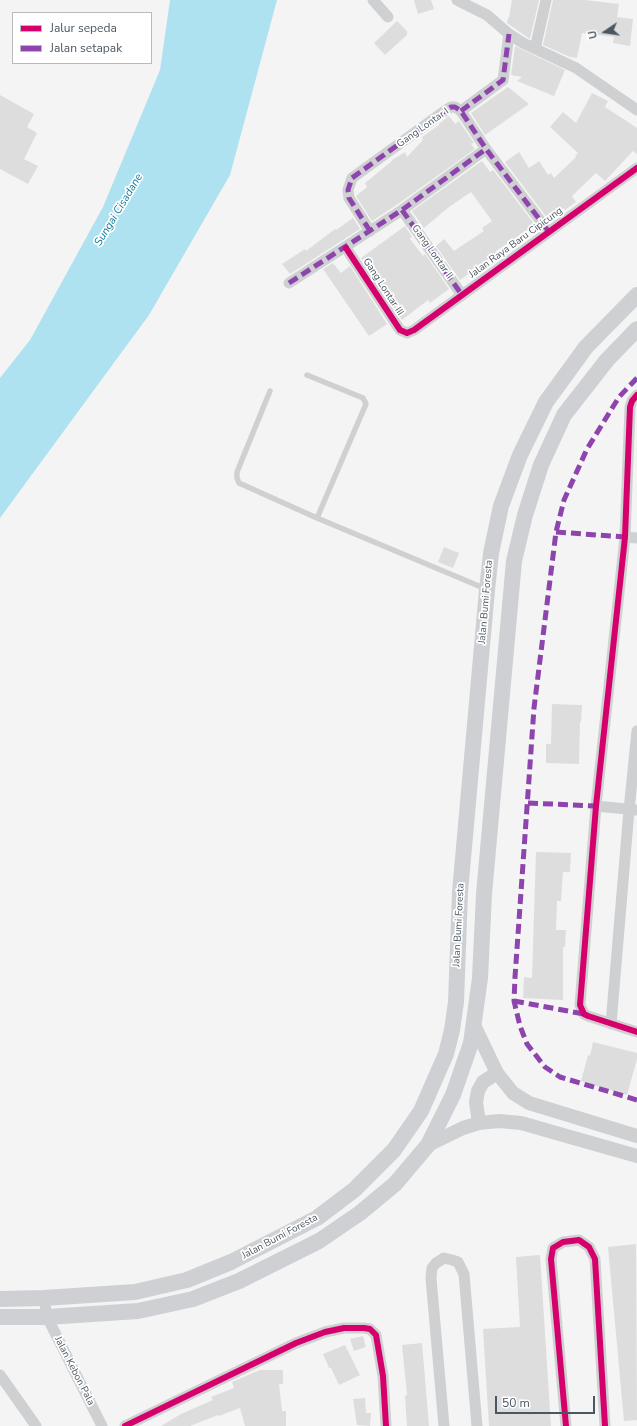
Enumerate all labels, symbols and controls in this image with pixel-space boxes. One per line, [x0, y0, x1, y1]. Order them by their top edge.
legend [12, 12, 152, 64]
north arrow [585, 12, 625, 52]
text: Jalur sepeda [50, 20, 117, 36]
text: U [585, 29, 601, 40]
text: Jalan setapak [50, 40, 122, 56]
street label: Gang Lontar I [395, 106, 451, 150]
water label: Sungai Cisadane [92, 171, 146, 249]
street label: Jalan Raya Baru Cipicung [467, 205, 565, 281]
street label: Gang Lontar II [409, 223, 455, 281]
street label: Gang Lontar III [360, 256, 406, 318]
street label: Jalan Bumi Foresta [476, 560, 496, 644]
street label: Jalan Bumi Foresta [451, 883, 467, 967]
street label: Jalan Bumi Foresta [240, 1212, 320, 1262]
street label: Jalan Kebon Pala [51, 1335, 97, 1407]
scale bar [497, 1388, 597, 1414]
text: 50 m [502, 1395, 530, 1411]

